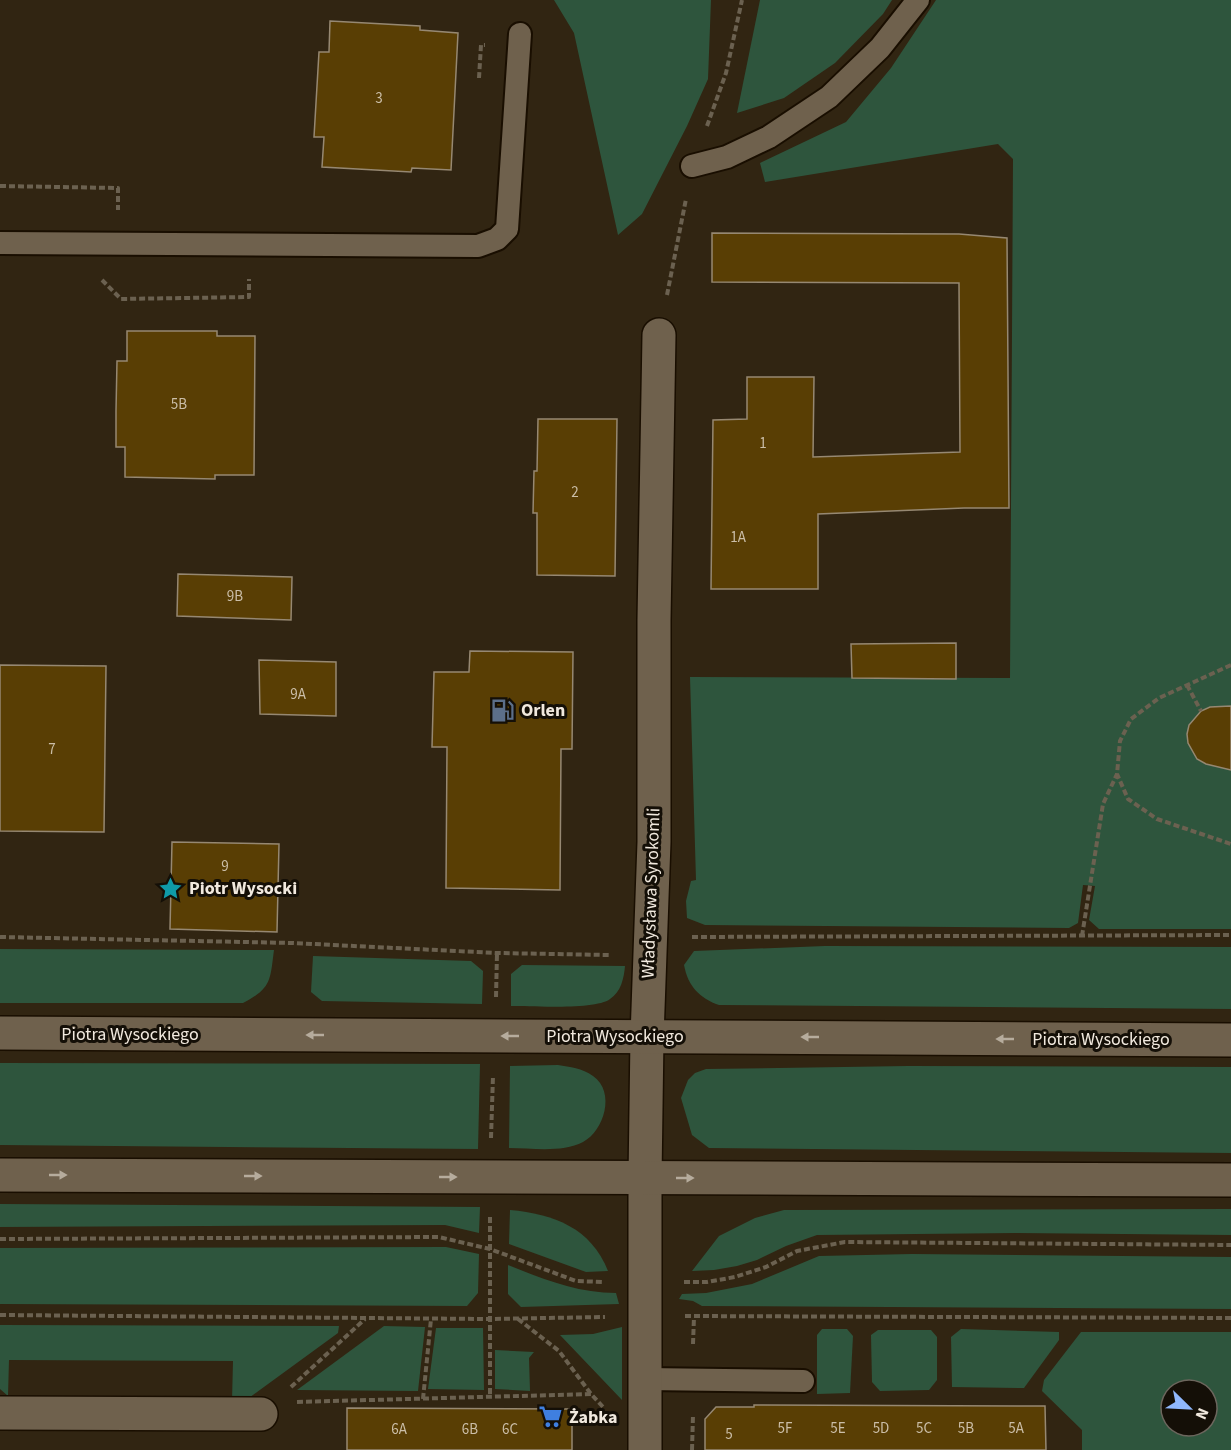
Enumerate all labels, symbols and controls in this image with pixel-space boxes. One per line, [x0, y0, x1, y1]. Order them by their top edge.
house number: 3 [375, 88, 383, 109]
house number: 5B [171, 394, 187, 415]
house number: 1 [759, 433, 767, 454]
house number: 2 [571, 482, 579, 503]
house number: 1A [730, 527, 747, 548]
house number: 9B [227, 586, 243, 607]
house number: 9A [290, 684, 307, 705]
fuel station icon: Orlen [490, 697, 516, 723]
place label: Orlen [521, 698, 565, 723]
house number: 7 [48, 739, 56, 760]
street label: Władysława Syrokomli [636, 807, 666, 979]
house number: 9 [221, 856, 229, 877]
place icon: Piotr Wysocki [158, 875, 184, 901]
place label: Piotr Wysocki [189, 876, 297, 901]
street label: Piotra Wysockiego [61, 1022, 199, 1047]
street label: Piotra Wysockiego [546, 1024, 684, 1049]
street label: Piotra Wysockiego [1032, 1027, 1170, 1052]
one-way arrow [305, 1030, 324, 1040]
one-way arrow [500, 1031, 519, 1041]
one-way arrow [800, 1032, 819, 1042]
one-way arrow [995, 1034, 1014, 1043]
one-way arrow [49, 1170, 68, 1180]
one-way arrow [244, 1171, 263, 1181]
one-way arrow [439, 1172, 458, 1182]
one-way arrow [676, 1173, 695, 1183]
north arrow [1159, 1378, 1219, 1438]
supermarket icon: Żabka [538, 1404, 564, 1430]
text: N [1190, 1404, 1214, 1423]
place label: Żabka [569, 1405, 618, 1430]
house number: 5F [778, 1418, 793, 1439]
house number: 5E [830, 1418, 846, 1439]
house number: 5D [873, 1418, 889, 1439]
house number: 5C [916, 1418, 932, 1439]
house number: 5B [958, 1418, 974, 1439]
house number: 5A [1008, 1418, 1025, 1439]
house number: 6A [391, 1419, 408, 1440]
house number: 6B [462, 1419, 478, 1440]
house number: 6C [502, 1419, 518, 1440]
house number: 5 [725, 1424, 733, 1445]

